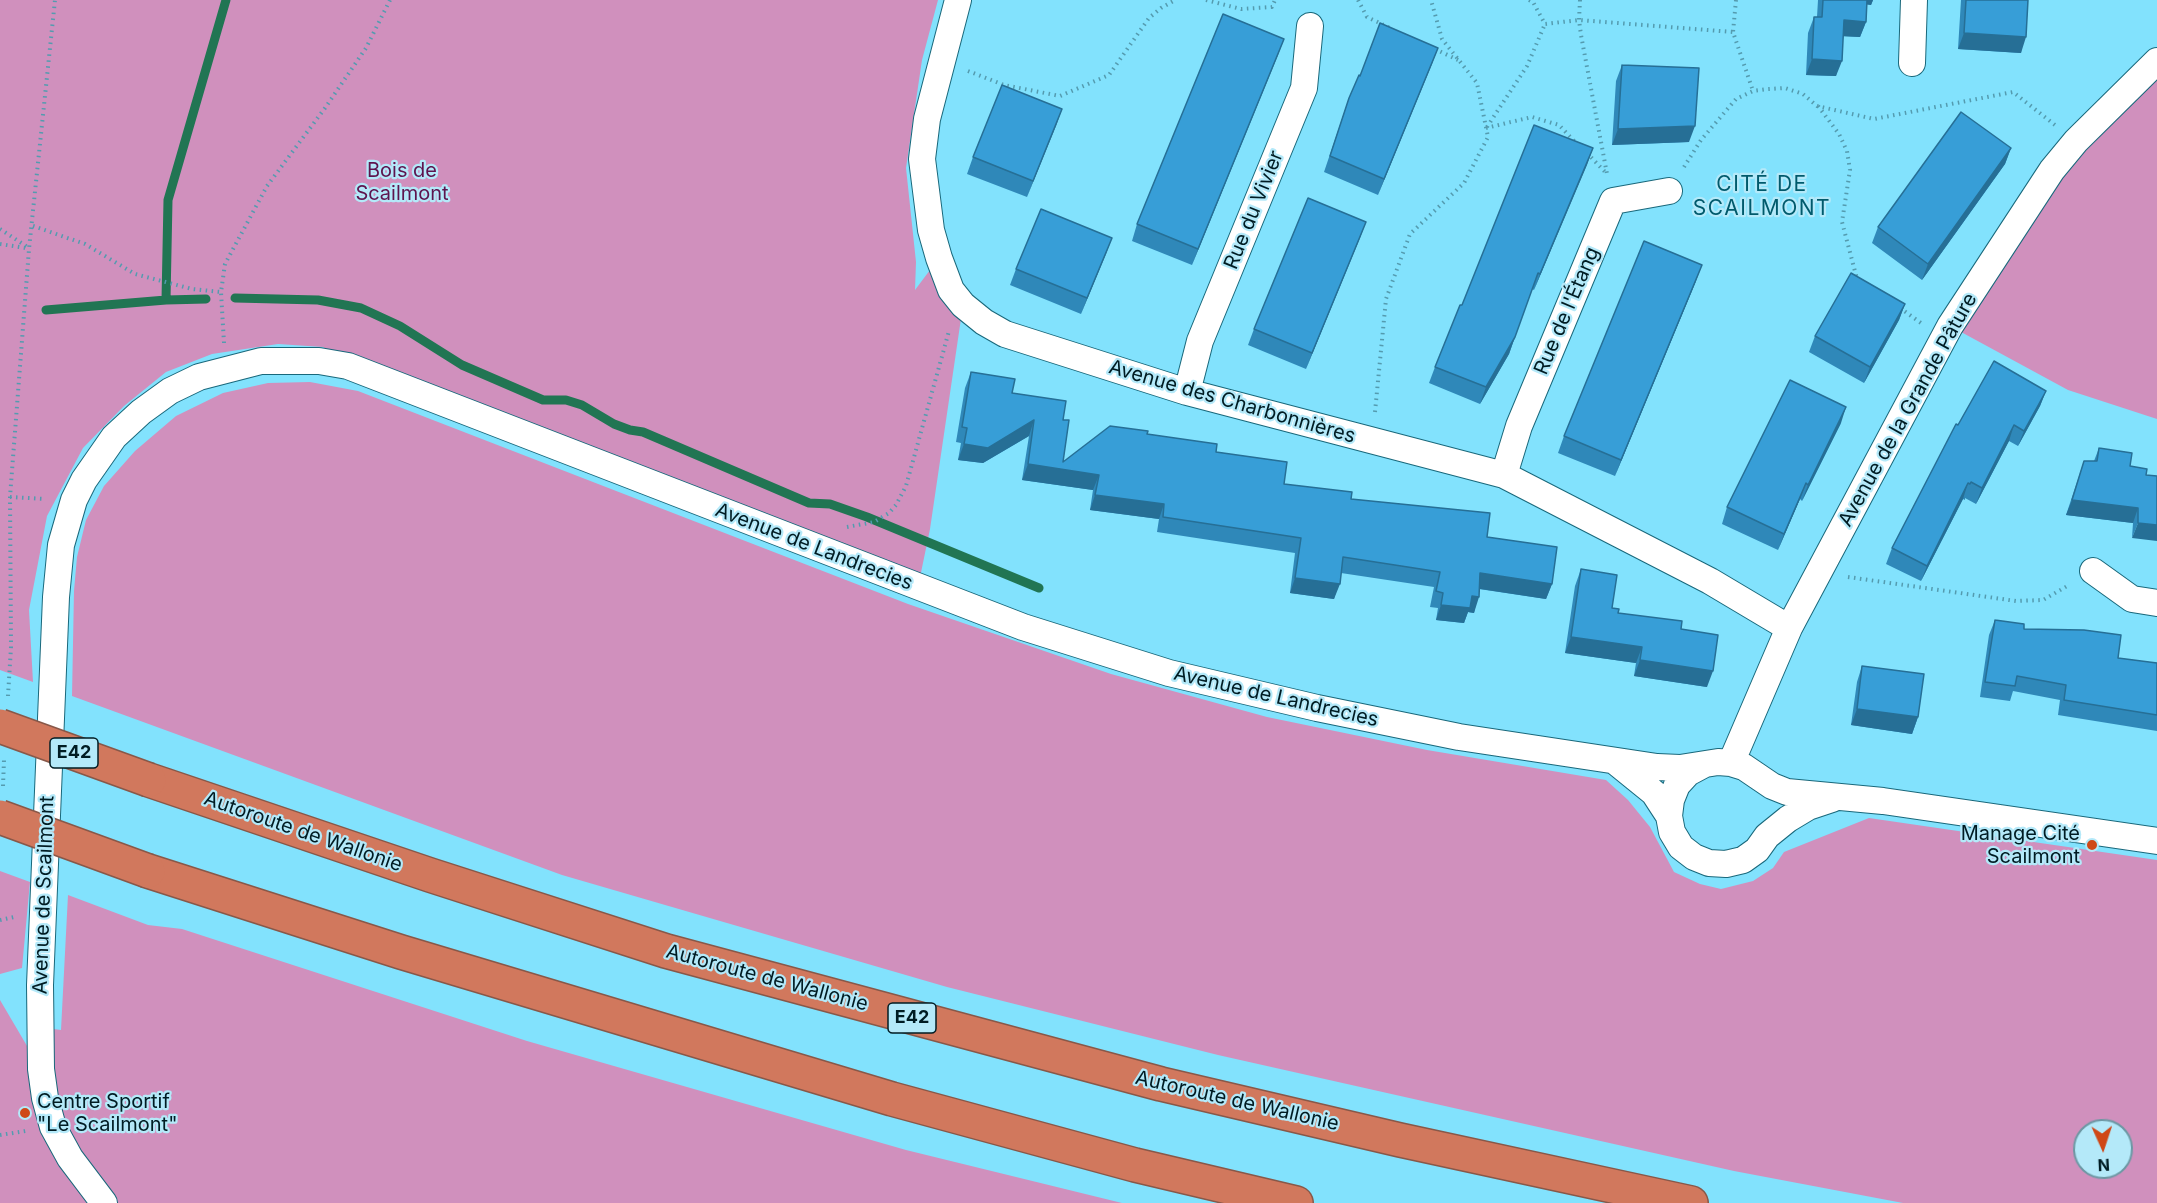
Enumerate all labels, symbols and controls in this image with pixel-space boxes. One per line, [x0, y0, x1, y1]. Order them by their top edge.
street label: Rue du Vivier [1219, 147, 1289, 273]
park label: Bois de Scailmont [355, 159, 449, 206]
district label: CITÉ DE SCAILMONT [1693, 172, 1831, 222]
street label: Rue de l'Étang [1529, 244, 1605, 378]
street label: Avenue de la Grande Pâture [1834, 289, 1982, 531]
street label: Avenue des Charbonnières [1106, 355, 1358, 449]
street label: Avenue de Landrecies [712, 498, 916, 596]
street label: Avenue de Landrecies [1171, 662, 1381, 732]
road number: E42 [50, 738, 98, 768]
street label: Autoroute de Wallonie [201, 787, 405, 877]
street label: Avenue de Scailmont [29, 795, 59, 995]
place label: Manage Cité Scailmont [1961, 822, 2080, 869]
marker: Manage Cité Scailmont [2085, 838, 2099, 852]
street label: Autoroute de Wallonie [663, 939, 871, 1017]
road number: E42 [888, 1003, 936, 1033]
street label: Autoroute de Wallonie [1133, 1066, 1341, 1136]
place label: Centre Sportif "Le Scailmont" [37, 1090, 177, 1137]
marker: Centre Sportif "Le Scailmont" [18, 1106, 32, 1120]
north arrow [2073, 1119, 2133, 1179]
text: N [2097, 1155, 2110, 1175]

